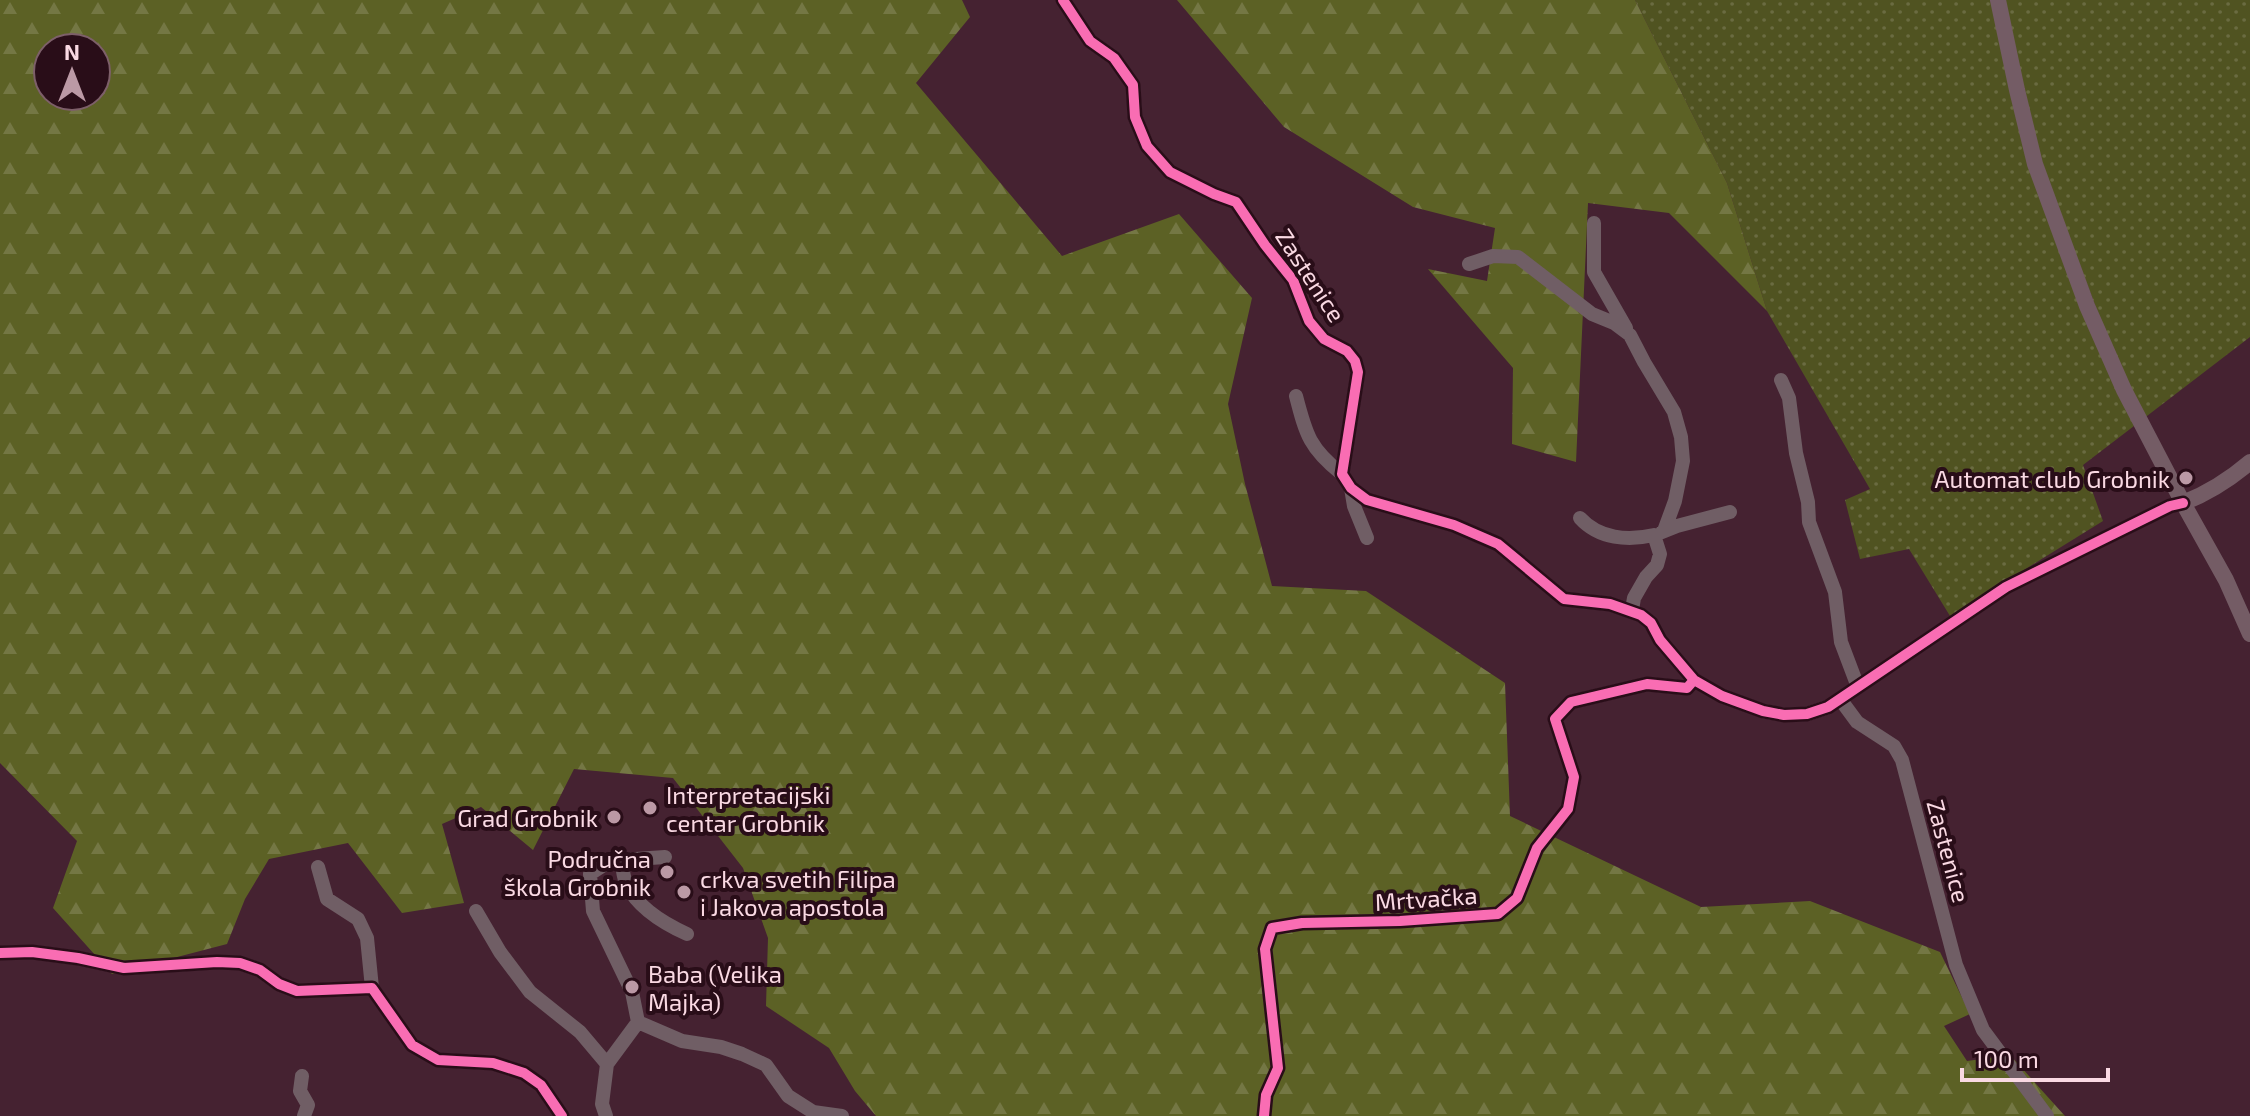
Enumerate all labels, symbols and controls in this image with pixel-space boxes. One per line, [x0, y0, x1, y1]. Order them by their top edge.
north arrow [32, 32, 112, 112]
text: N [64, 38, 80, 64]
street label: Zastenice [1270, 223, 1352, 327]
place label: Automat club Grobnik [1935, 464, 2170, 493]
marker: Automat club Grobnik [2177, 469, 2195, 487]
place label: Interpretacijski centar Grobnik [666, 780, 830, 837]
street label: Zastenice [1921, 796, 1977, 906]
marker: Interpretacijski centar Grobnik [641, 799, 659, 817]
place label: Grad Grobnik [457, 803, 598, 832]
marker: Grad Grobnik [605, 808, 623, 826]
place label: Područna škola Grobnik [504, 844, 651, 901]
marker: Područna škola Grobnik [658, 863, 676, 881]
place label: crkva svetih Filipa i Jakova apostola [700, 864, 896, 921]
street label: Mrtvačka [1374, 880, 1478, 916]
marker: crkva svetih Filipa i Jakova apostola [675, 883, 693, 901]
place label: Baba (Velika Majka) [648, 959, 782, 1016]
marker: Baba (Velika Majka) [623, 978, 641, 996]
scale bar [1962, 1032, 2108, 1082]
text: 100 m [1974, 1044, 2039, 1073]

